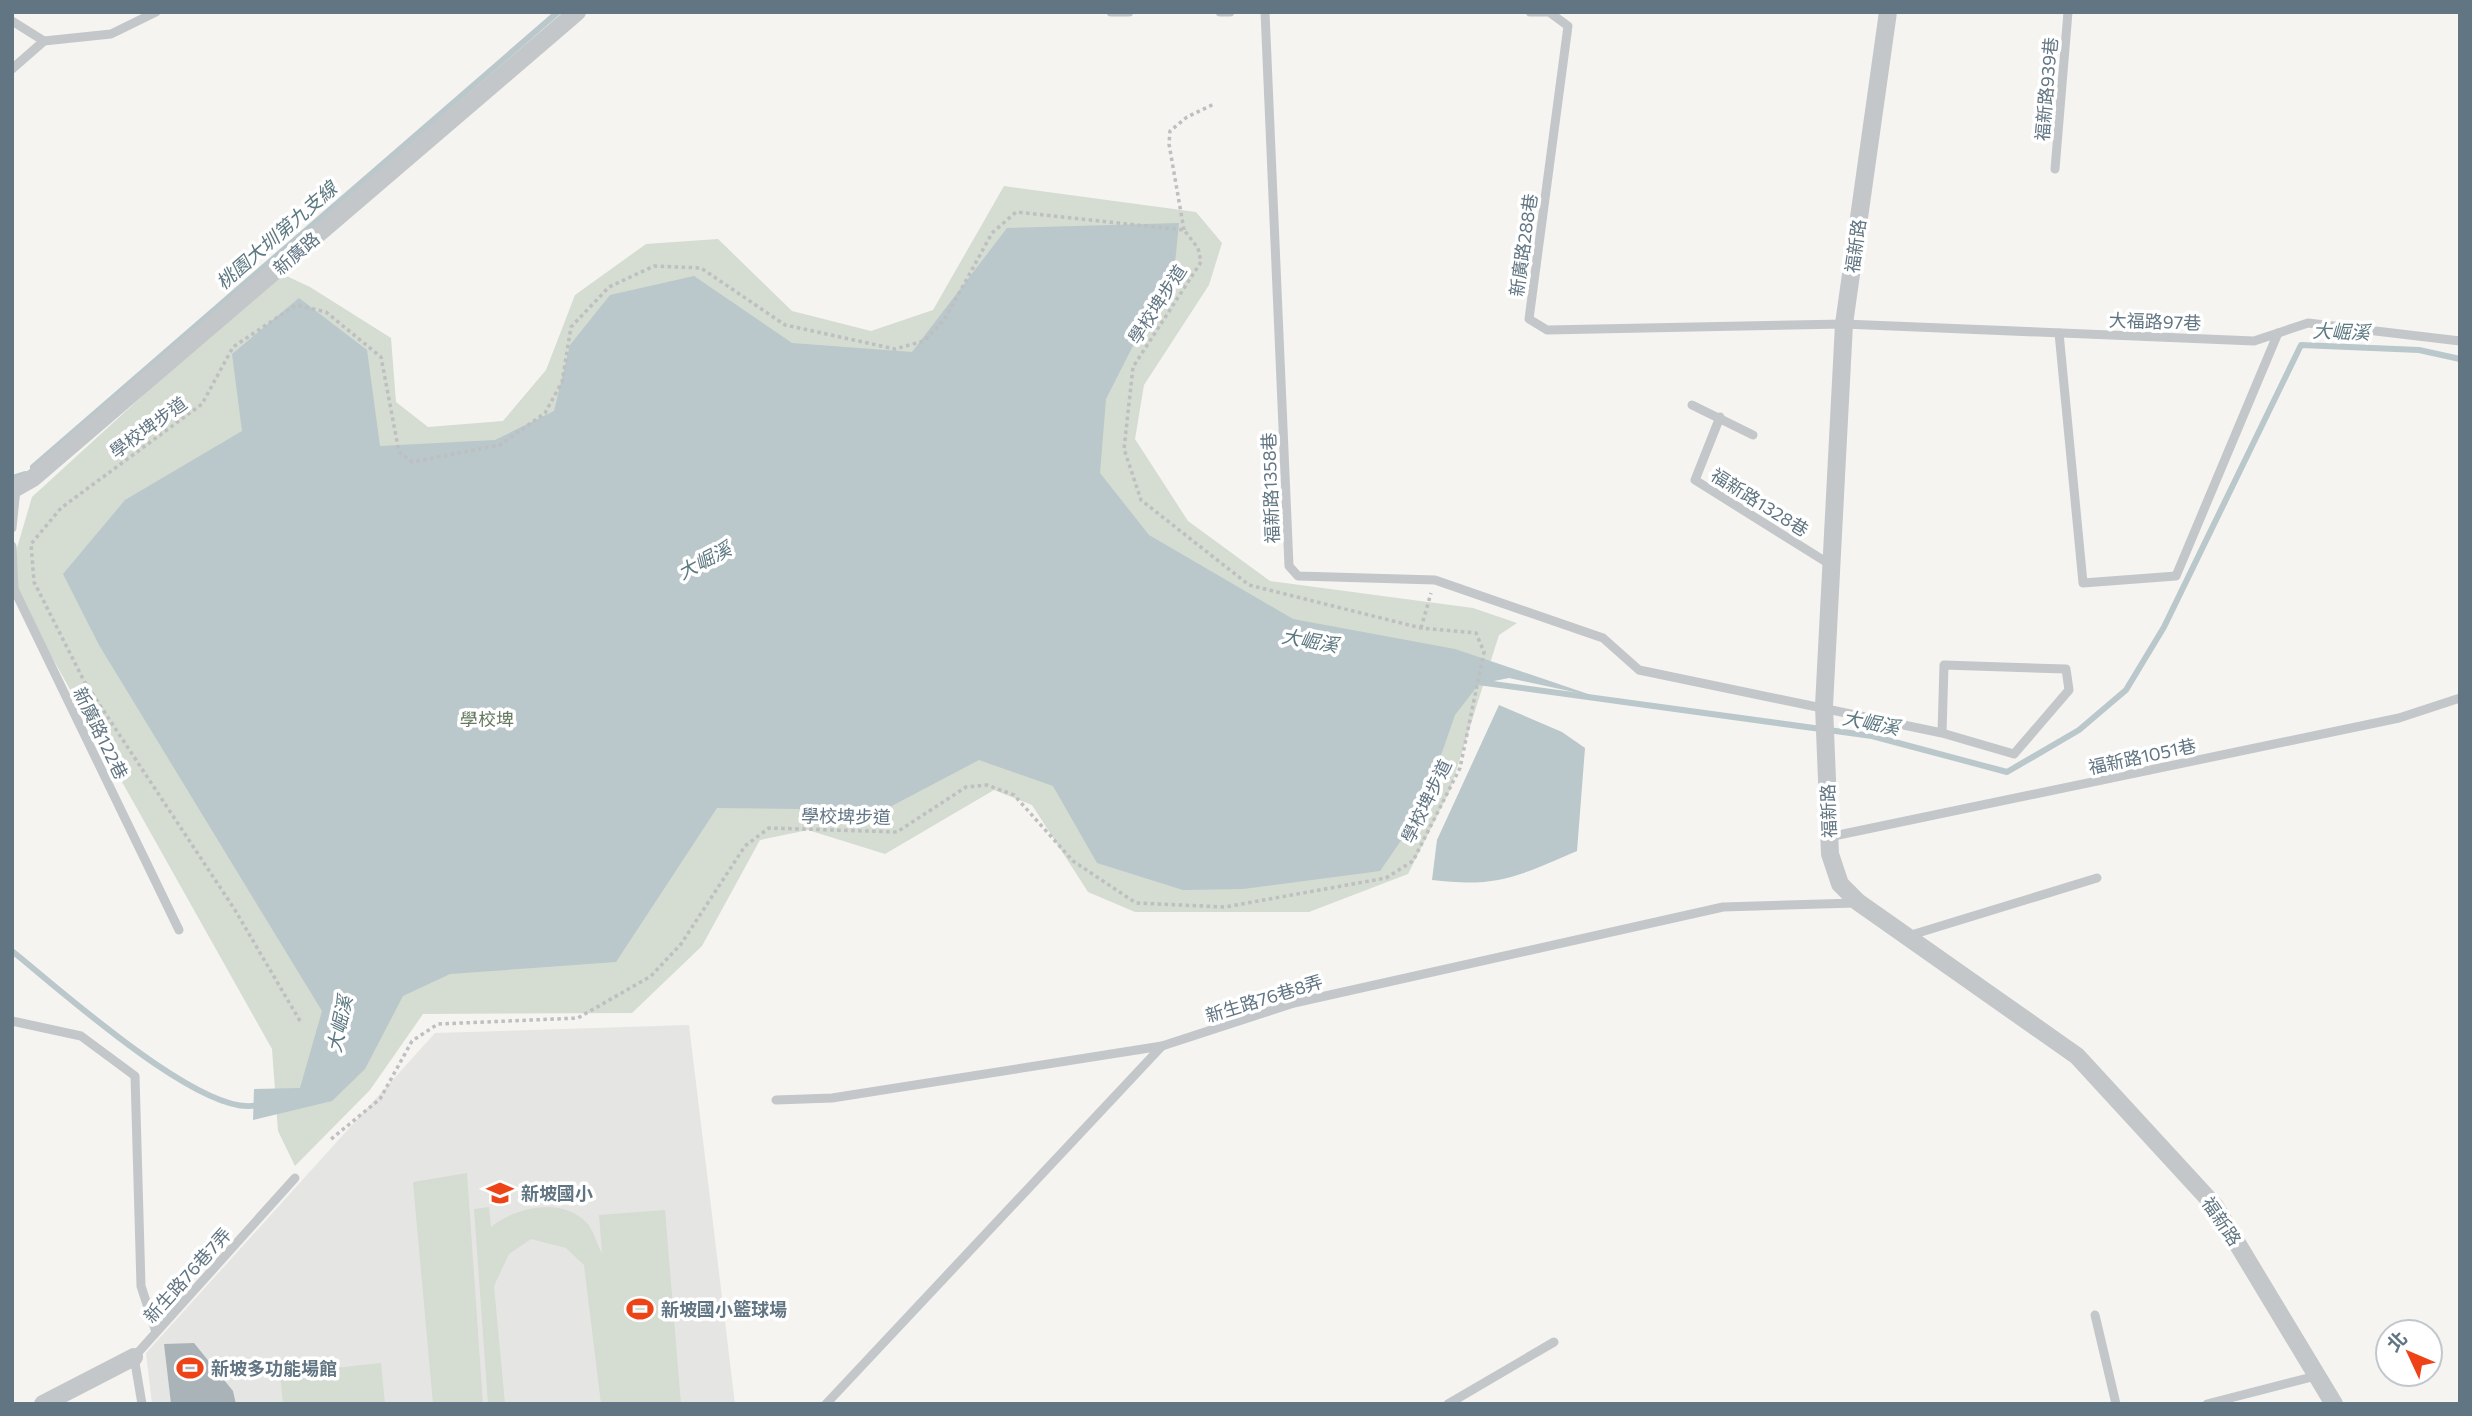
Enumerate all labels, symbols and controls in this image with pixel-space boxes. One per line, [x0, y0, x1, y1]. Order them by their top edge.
street label: 福新路939巷 [2031, 36, 2061, 142]
water label: 桃園大圳第九支線 [211, 175, 342, 294]
street label: 新廣路288巷 [1505, 192, 1541, 298]
street label: 福新路 [1840, 218, 1870, 274]
street label: 新廣路 [268, 227, 324, 279]
street label: 學校埤步道 [1123, 260, 1191, 348]
street label: 大福路97巷 [2108, 308, 2202, 334]
water label: 大崛溪 [2312, 319, 2373, 344]
street label: 學校埤步道 [105, 392, 191, 462]
street label: 福新路1358巷 [1257, 432, 1283, 544]
street label: 福新路1328巷 [1707, 463, 1813, 541]
water label: 大崛溪 [673, 535, 737, 584]
water label: 大崛溪 [1280, 624, 1343, 657]
street label: 新廣路122巷 [69, 683, 133, 783]
water label: 大崛溪 [1841, 705, 1904, 739]
park label: 學校埤 [460, 708, 514, 730]
street label: 福新路1051巷 [2086, 734, 2198, 778]
street label: 學校埤步道 [1396, 756, 1456, 846]
street label: 福新路 [1816, 784, 1840, 838]
street label: 學校埤步道 [801, 804, 891, 828]
street label: 新生路76巷8弄 [1203, 970, 1325, 1026]
water label: 大崛溪 [322, 991, 357, 1054]
school or university icon: 新坡國小 [485, 1178, 515, 1208]
place label: 新坡國小 [521, 1182, 593, 1204]
street label: 福新路 [2198, 1192, 2246, 1250]
street label: 新生路76巷7弄 [139, 1223, 235, 1327]
sports icon: 新坡國小籃球場 [625, 1294, 655, 1324]
place label: 新坡國小籃球場 [661, 1298, 787, 1320]
north arrow [2374, 1318, 2444, 1388]
text: 北 [2382, 1326, 2411, 1356]
sports icon: 新坡多功能場館 [175, 1353, 205, 1383]
place label: 新坡多功能場館 [211, 1357, 337, 1379]

